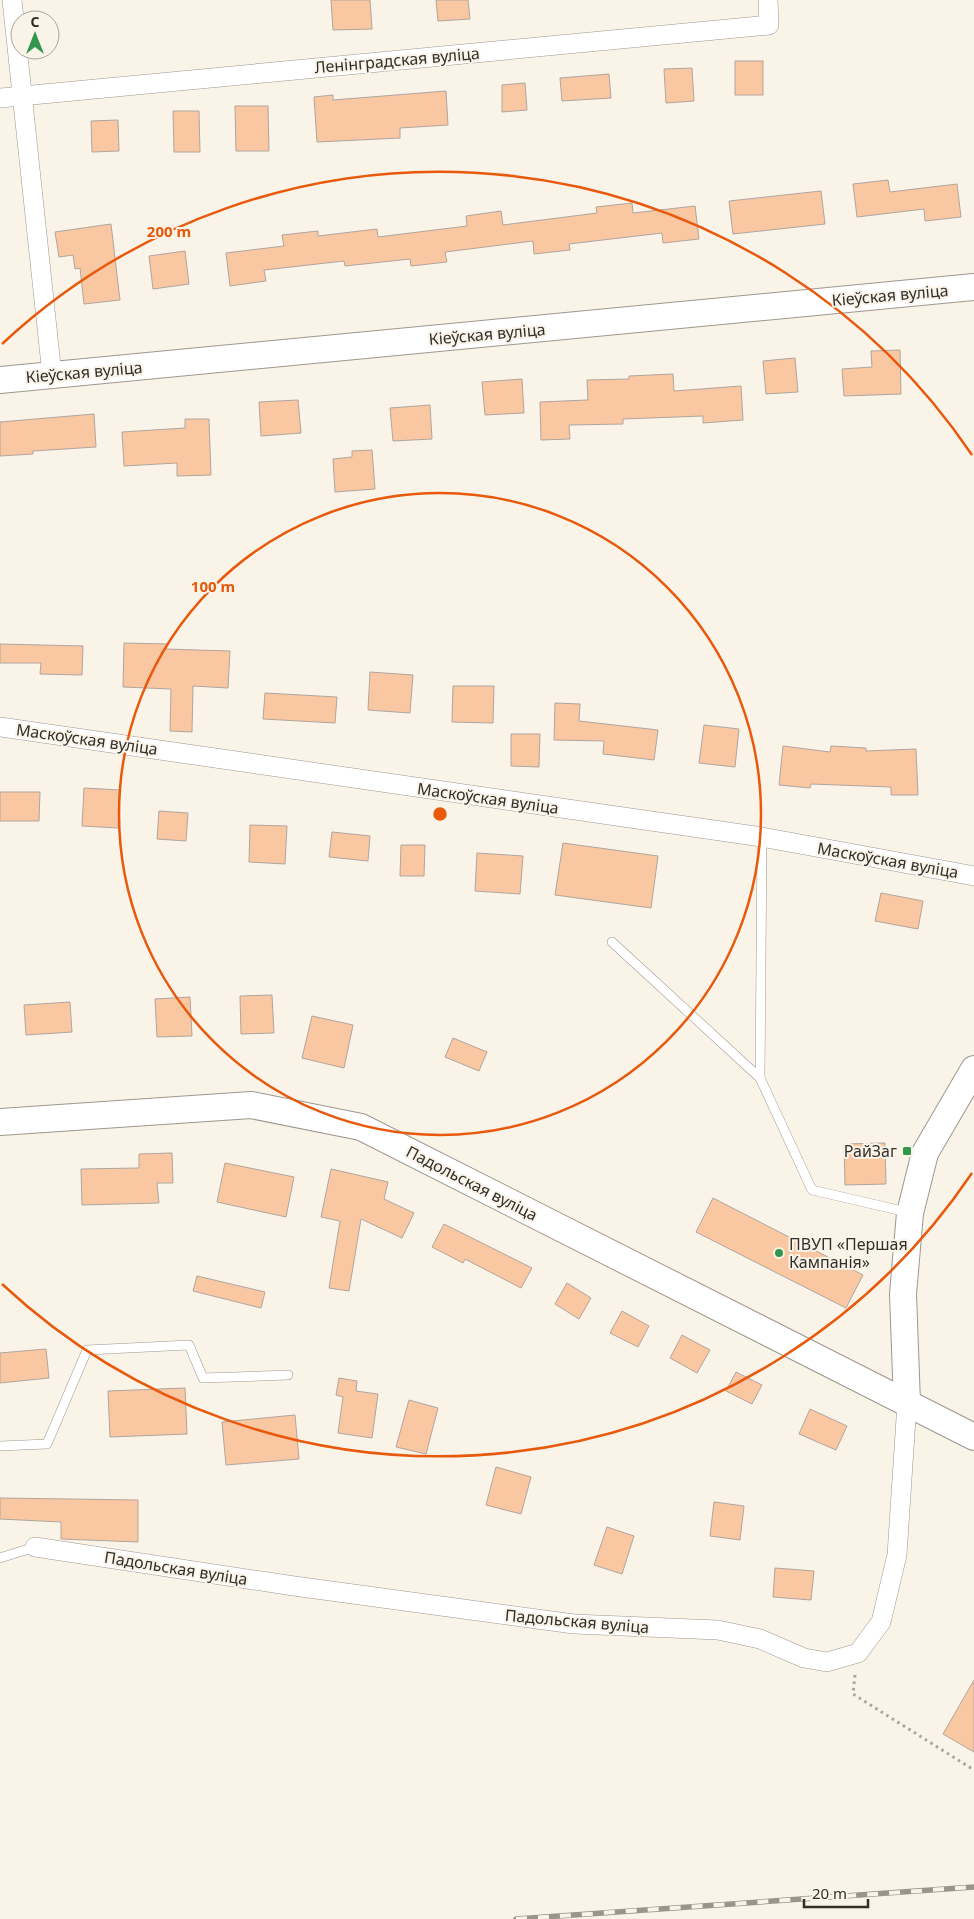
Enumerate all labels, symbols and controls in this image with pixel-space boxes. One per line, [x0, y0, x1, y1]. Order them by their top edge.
north arrow [10, 10, 60, 60]
text: С [30, 12, 40, 31]
street label: Ленінградская вуліца [313, 42, 481, 78]
text: 200 m [147, 221, 191, 241]
street label: Кіеўская вуліца [831, 279, 949, 311]
street label: Кіеўская вуліца [428, 318, 546, 350]
street label: Кіеўская вуліца [25, 356, 143, 388]
text: 100 m [191, 576, 235, 596]
street label: Маскоўская вуліца [15, 718, 159, 760]
street label: Маскоўская вуліца [416, 777, 560, 819]
centre of rings [431, 805, 449, 823]
street label: Маскоўская вуліца [816, 837, 960, 883]
street label: Падольская вуліца [403, 1140, 541, 1226]
place label: РайЗаг [844, 1140, 897, 1162]
marker: РайЗаг [901, 1145, 913, 1157]
place label: ПВУП «Першая Кампанія» [789, 1233, 908, 1273]
marker: ПВУП «Першая Кампанія» [773, 1247, 785, 1259]
street label: Падольская вуліца [103, 1546, 249, 1590]
street label: Падольская вуліца [504, 1604, 650, 1638]
scale bar [804, 1876, 868, 1908]
text: 20 m [812, 1883, 847, 1903]

